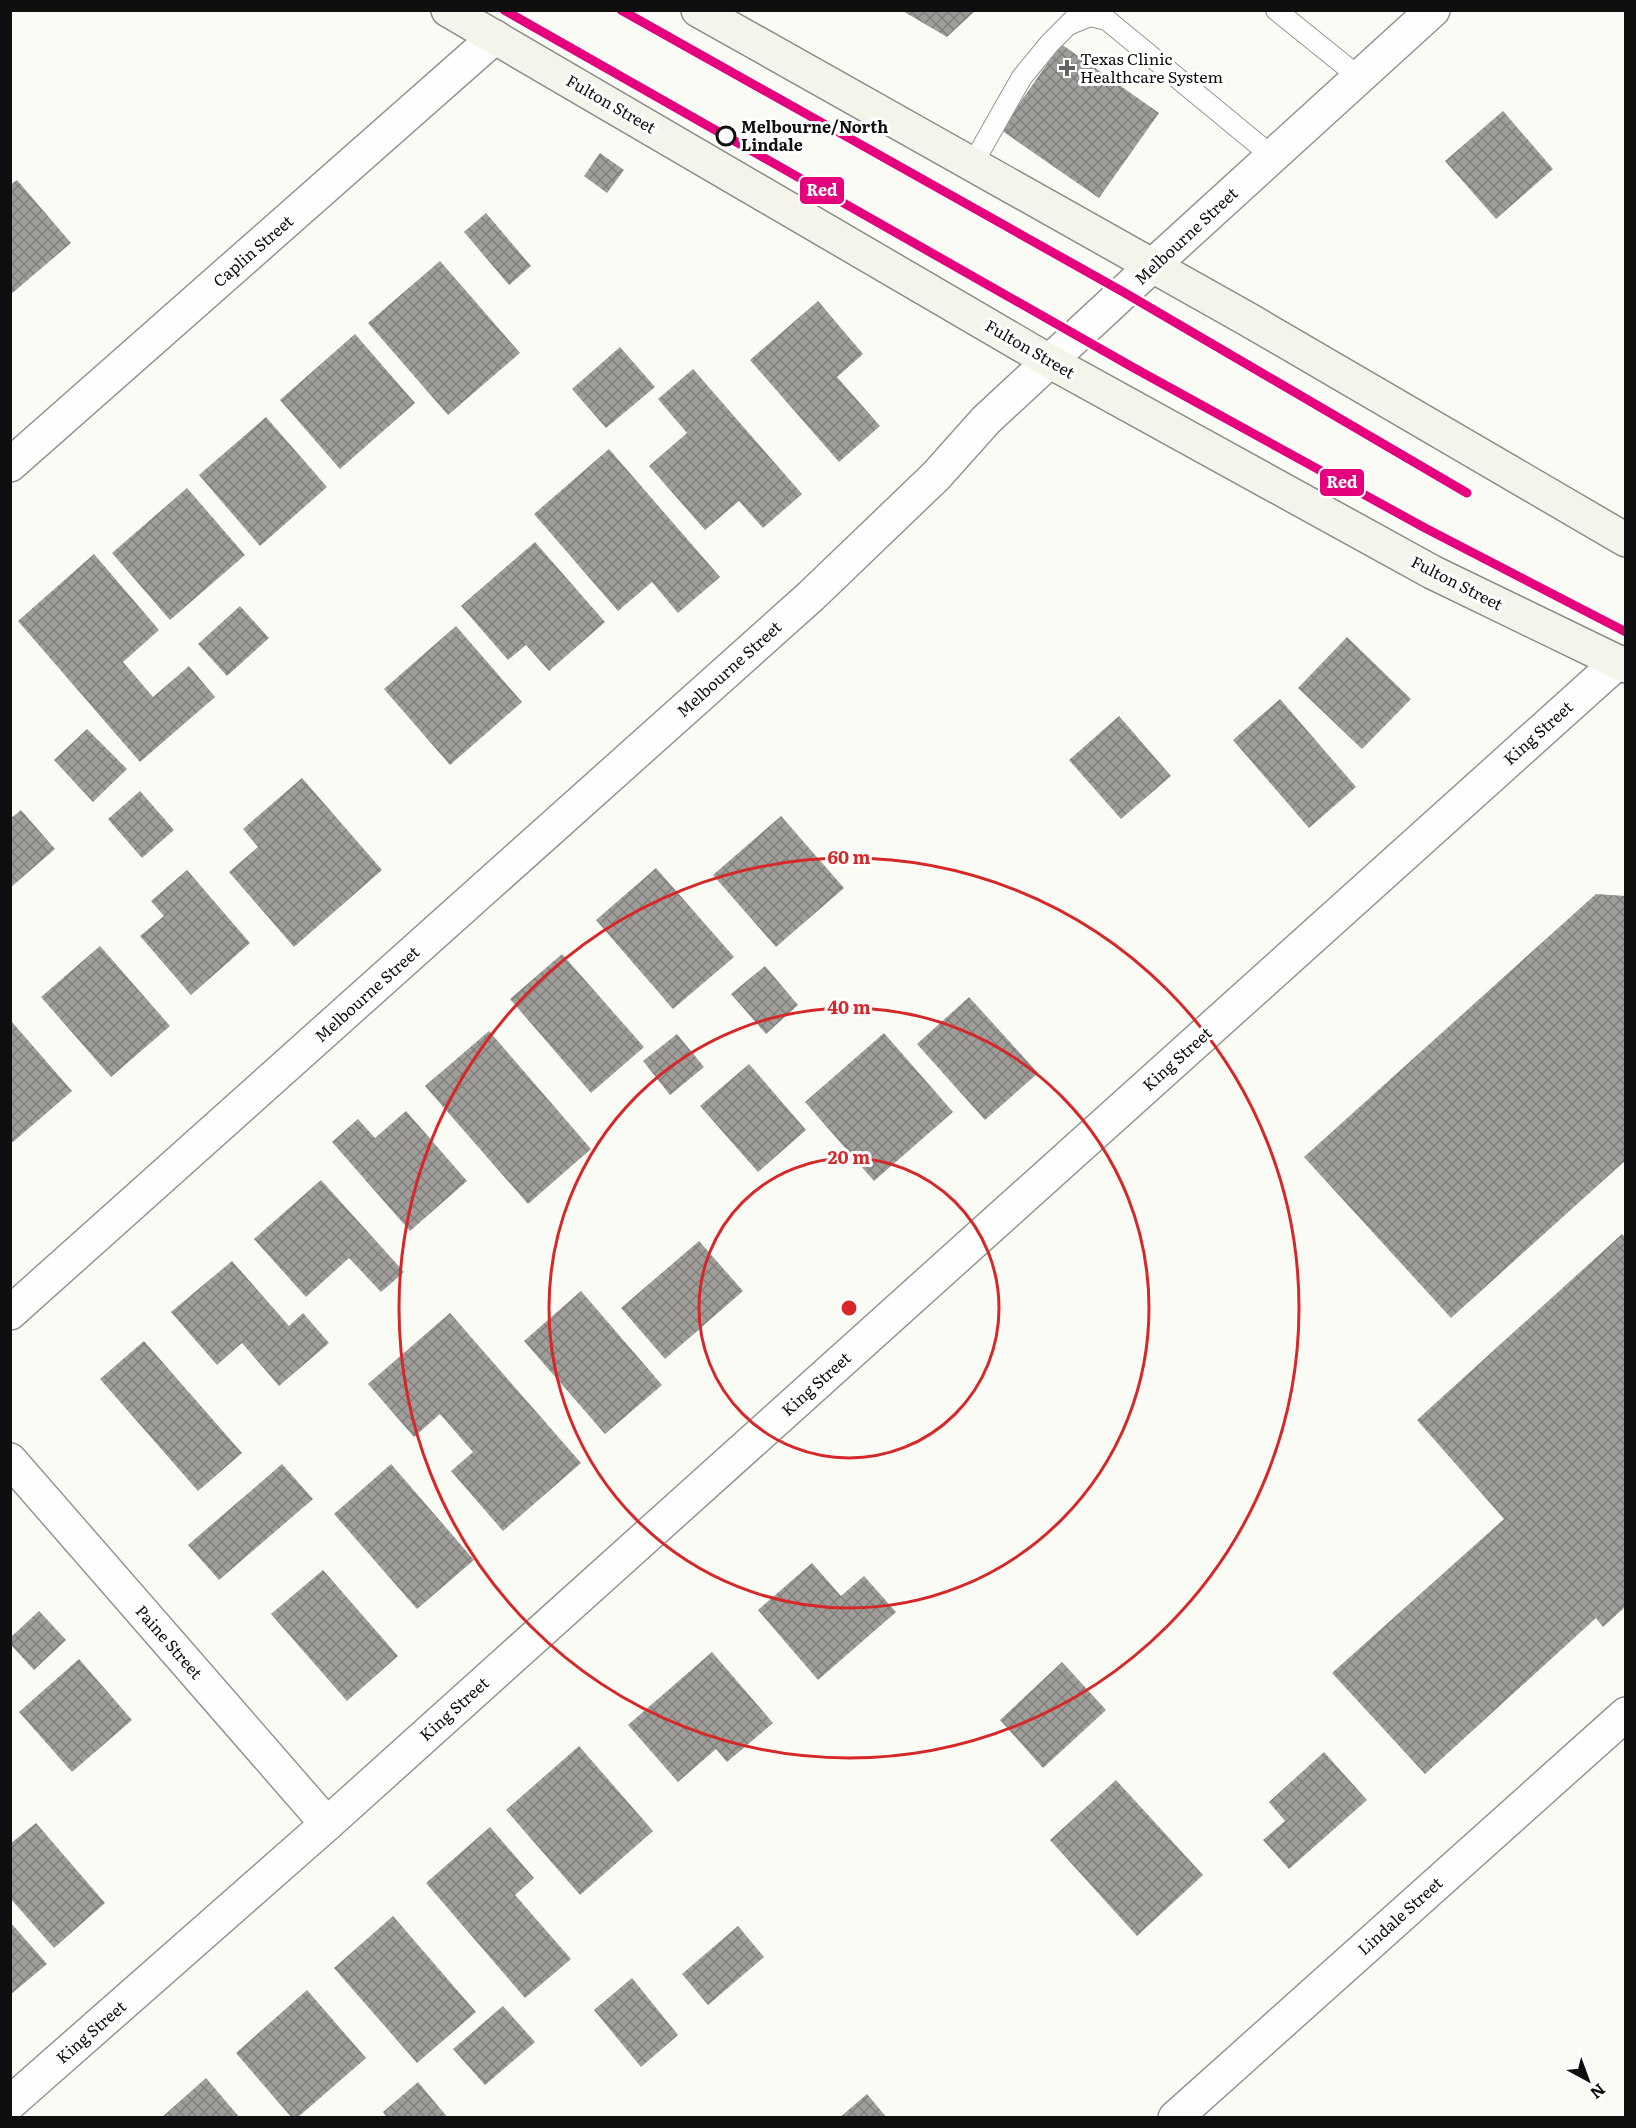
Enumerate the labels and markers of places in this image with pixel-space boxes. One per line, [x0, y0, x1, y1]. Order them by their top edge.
place label: Texas Clinic Healthcare System [1080, 46, 1223, 88]
marker: Texas Clinic Healthcare System [1058, 59, 1076, 77]
place label: Melbourne/North Lindale [741, 114, 888, 156]
marker: Melbourne/North Lindale [716, 126, 736, 146]
centre of rings [839, 1298, 859, 1318]

